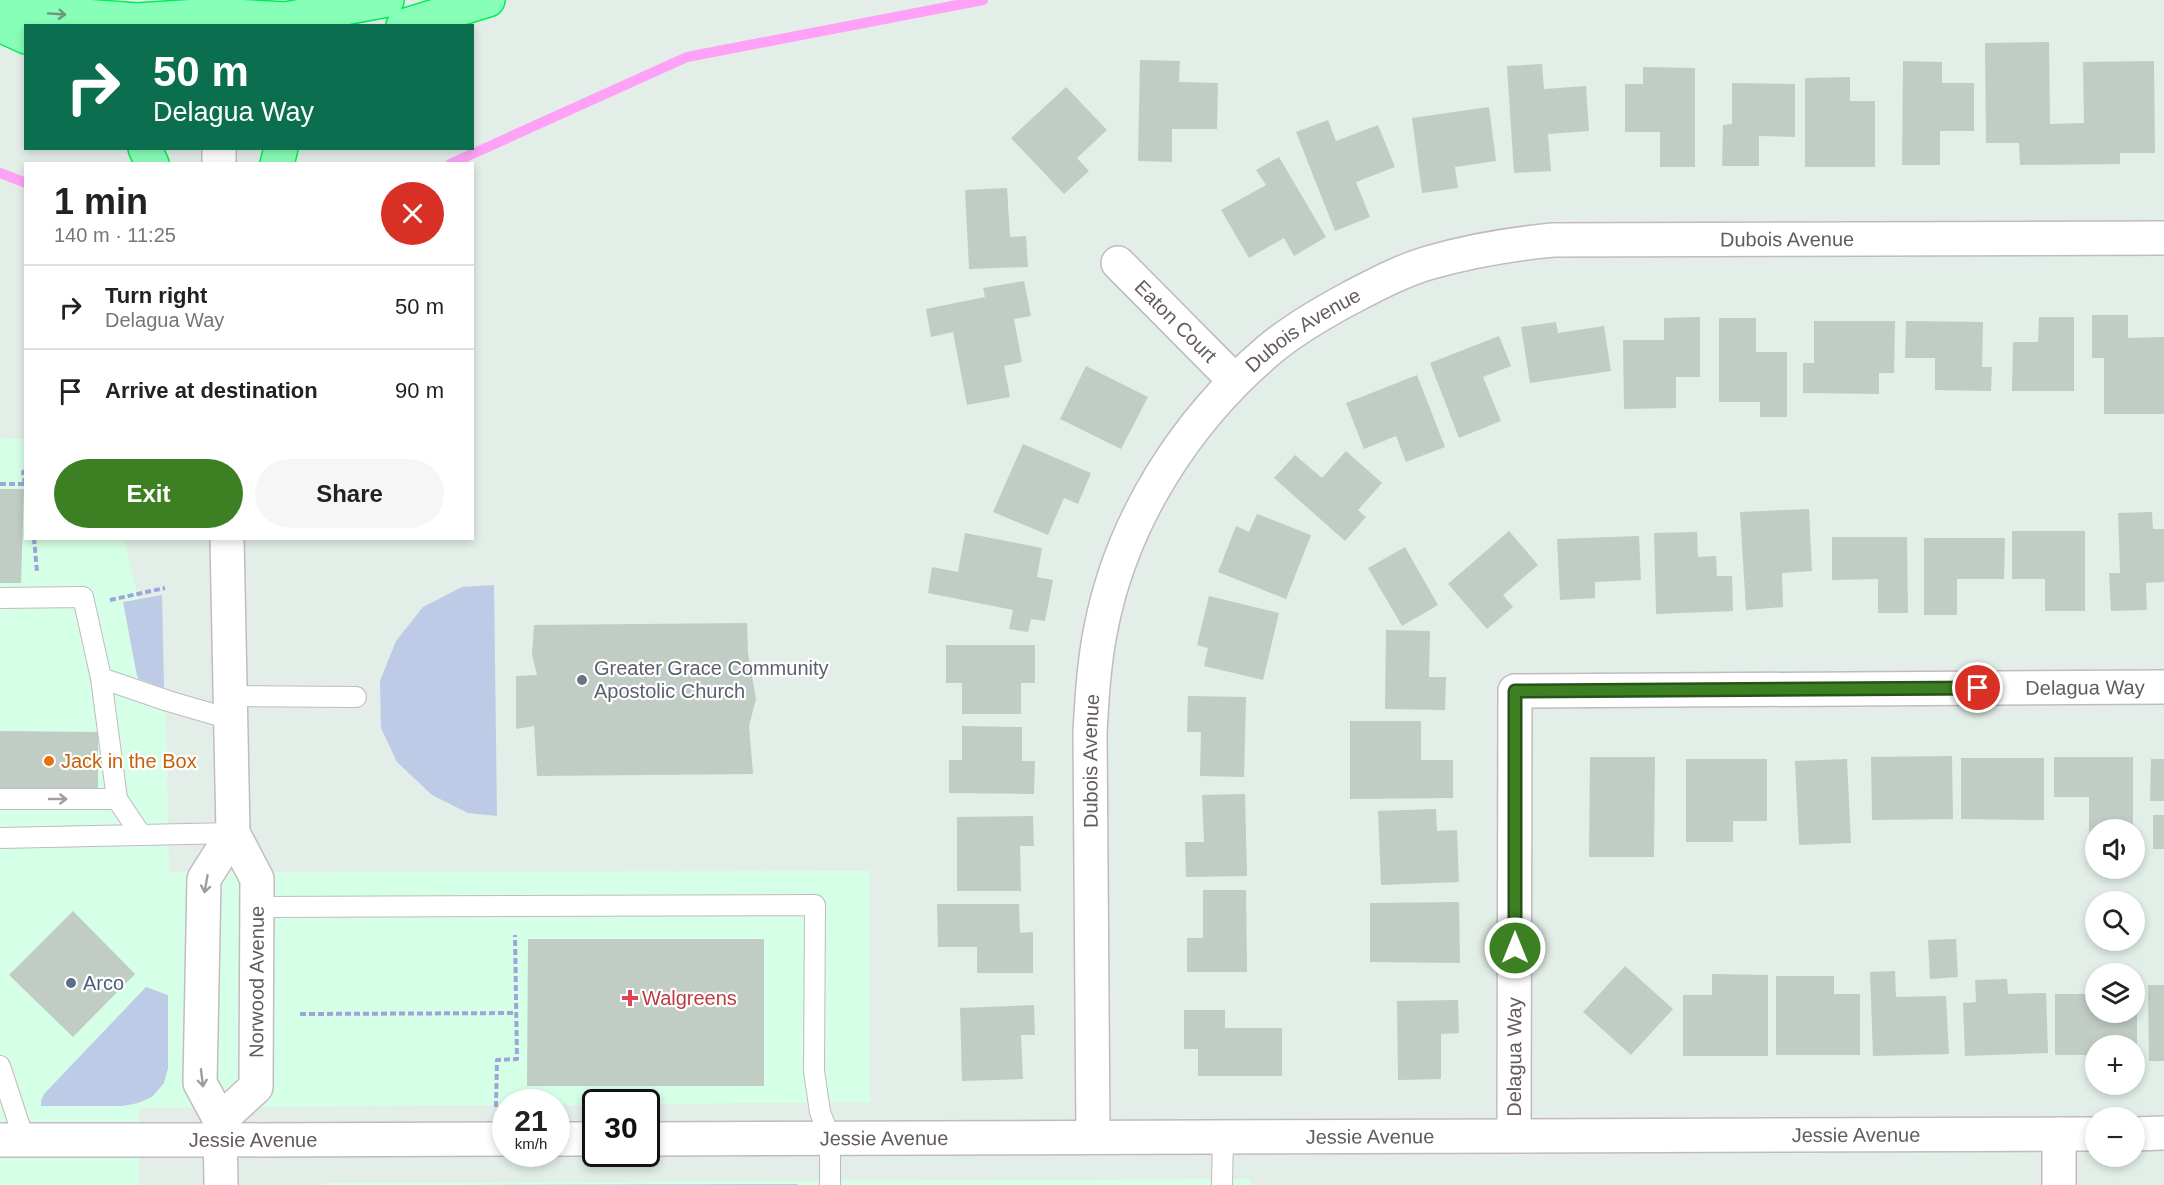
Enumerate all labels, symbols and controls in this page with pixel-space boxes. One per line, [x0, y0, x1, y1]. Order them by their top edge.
one-way arrow [47, 9, 67, 20]
icon: right [54, 48, 132, 126]
text: 50 m [153, 48, 249, 95]
text: Delagua Way [153, 97, 314, 127]
text: 1 min [54, 181, 148, 222]
button: close [381, 182, 444, 245]
text: 140 m · 11:25 [54, 224, 176, 246]
street label: Dubois Avenue [1720, 228, 1854, 250]
street label: Eaton Court [1130, 276, 1221, 367]
text: Turn right [105, 283, 207, 308]
street label: Dubois Avenue [1241, 284, 1364, 376]
icon: right [54, 291, 87, 324]
text: 50 m [395, 294, 444, 319]
text: Delagua Way [105, 309, 224, 331]
icon: arrive [54, 375, 87, 408]
text: Arrive at destination [105, 378, 318, 403]
text: 90 m [395, 378, 444, 403]
button: Exit [54, 459, 243, 528]
button: Share [255, 459, 444, 528]
place label: Greater Grace Community Apostolic Church [594, 657, 829, 702]
pin [1952, 662, 2003, 713]
icon: arrive [1961, 671, 1994, 704]
marker: Greater Grace Community Apostolic Church [575, 673, 589, 687]
street label: Delagua Way [2025, 676, 2145, 699]
street label: Dubois Avenue [1079, 693, 1103, 828]
place label: Jack in the Box [61, 750, 197, 772]
marker: Jack in the Box [42, 754, 56, 768]
one-way arrow [48, 793, 68, 805]
map controls [2085, 819, 2145, 1167]
button: sound [2085, 819, 2145, 879]
one-way arrow [200, 874, 211, 893]
button: search [2085, 891, 2145, 951]
street label: Norwood Avenue [245, 906, 268, 1058]
position arrow [1483, 916, 1547, 980]
button: layers [2085, 963, 2145, 1023]
place label: Arco [83, 972, 124, 994]
marker: Arco [64, 976, 78, 990]
place label: Walgreens [642, 987, 737, 1009]
marker: Walgreens [623, 991, 637, 1005]
street label: Delagua Way [1503, 997, 1525, 1117]
button: + [2085, 1035, 2145, 1095]
one-way arrow [197, 1068, 208, 1087]
speed limit sign: 30 [582, 1089, 660, 1167]
text: 21 [514, 1104, 548, 1137]
button: − [2085, 1107, 2145, 1167]
street label: Jessie Avenue [1792, 1124, 1920, 1146]
street label: Jessie Avenue [1306, 1125, 1434, 1148]
street label: Jessie Avenue [820, 1127, 948, 1149]
street label: Jessie Avenue [189, 1129, 317, 1151]
text: km/h [515, 1135, 547, 1152]

